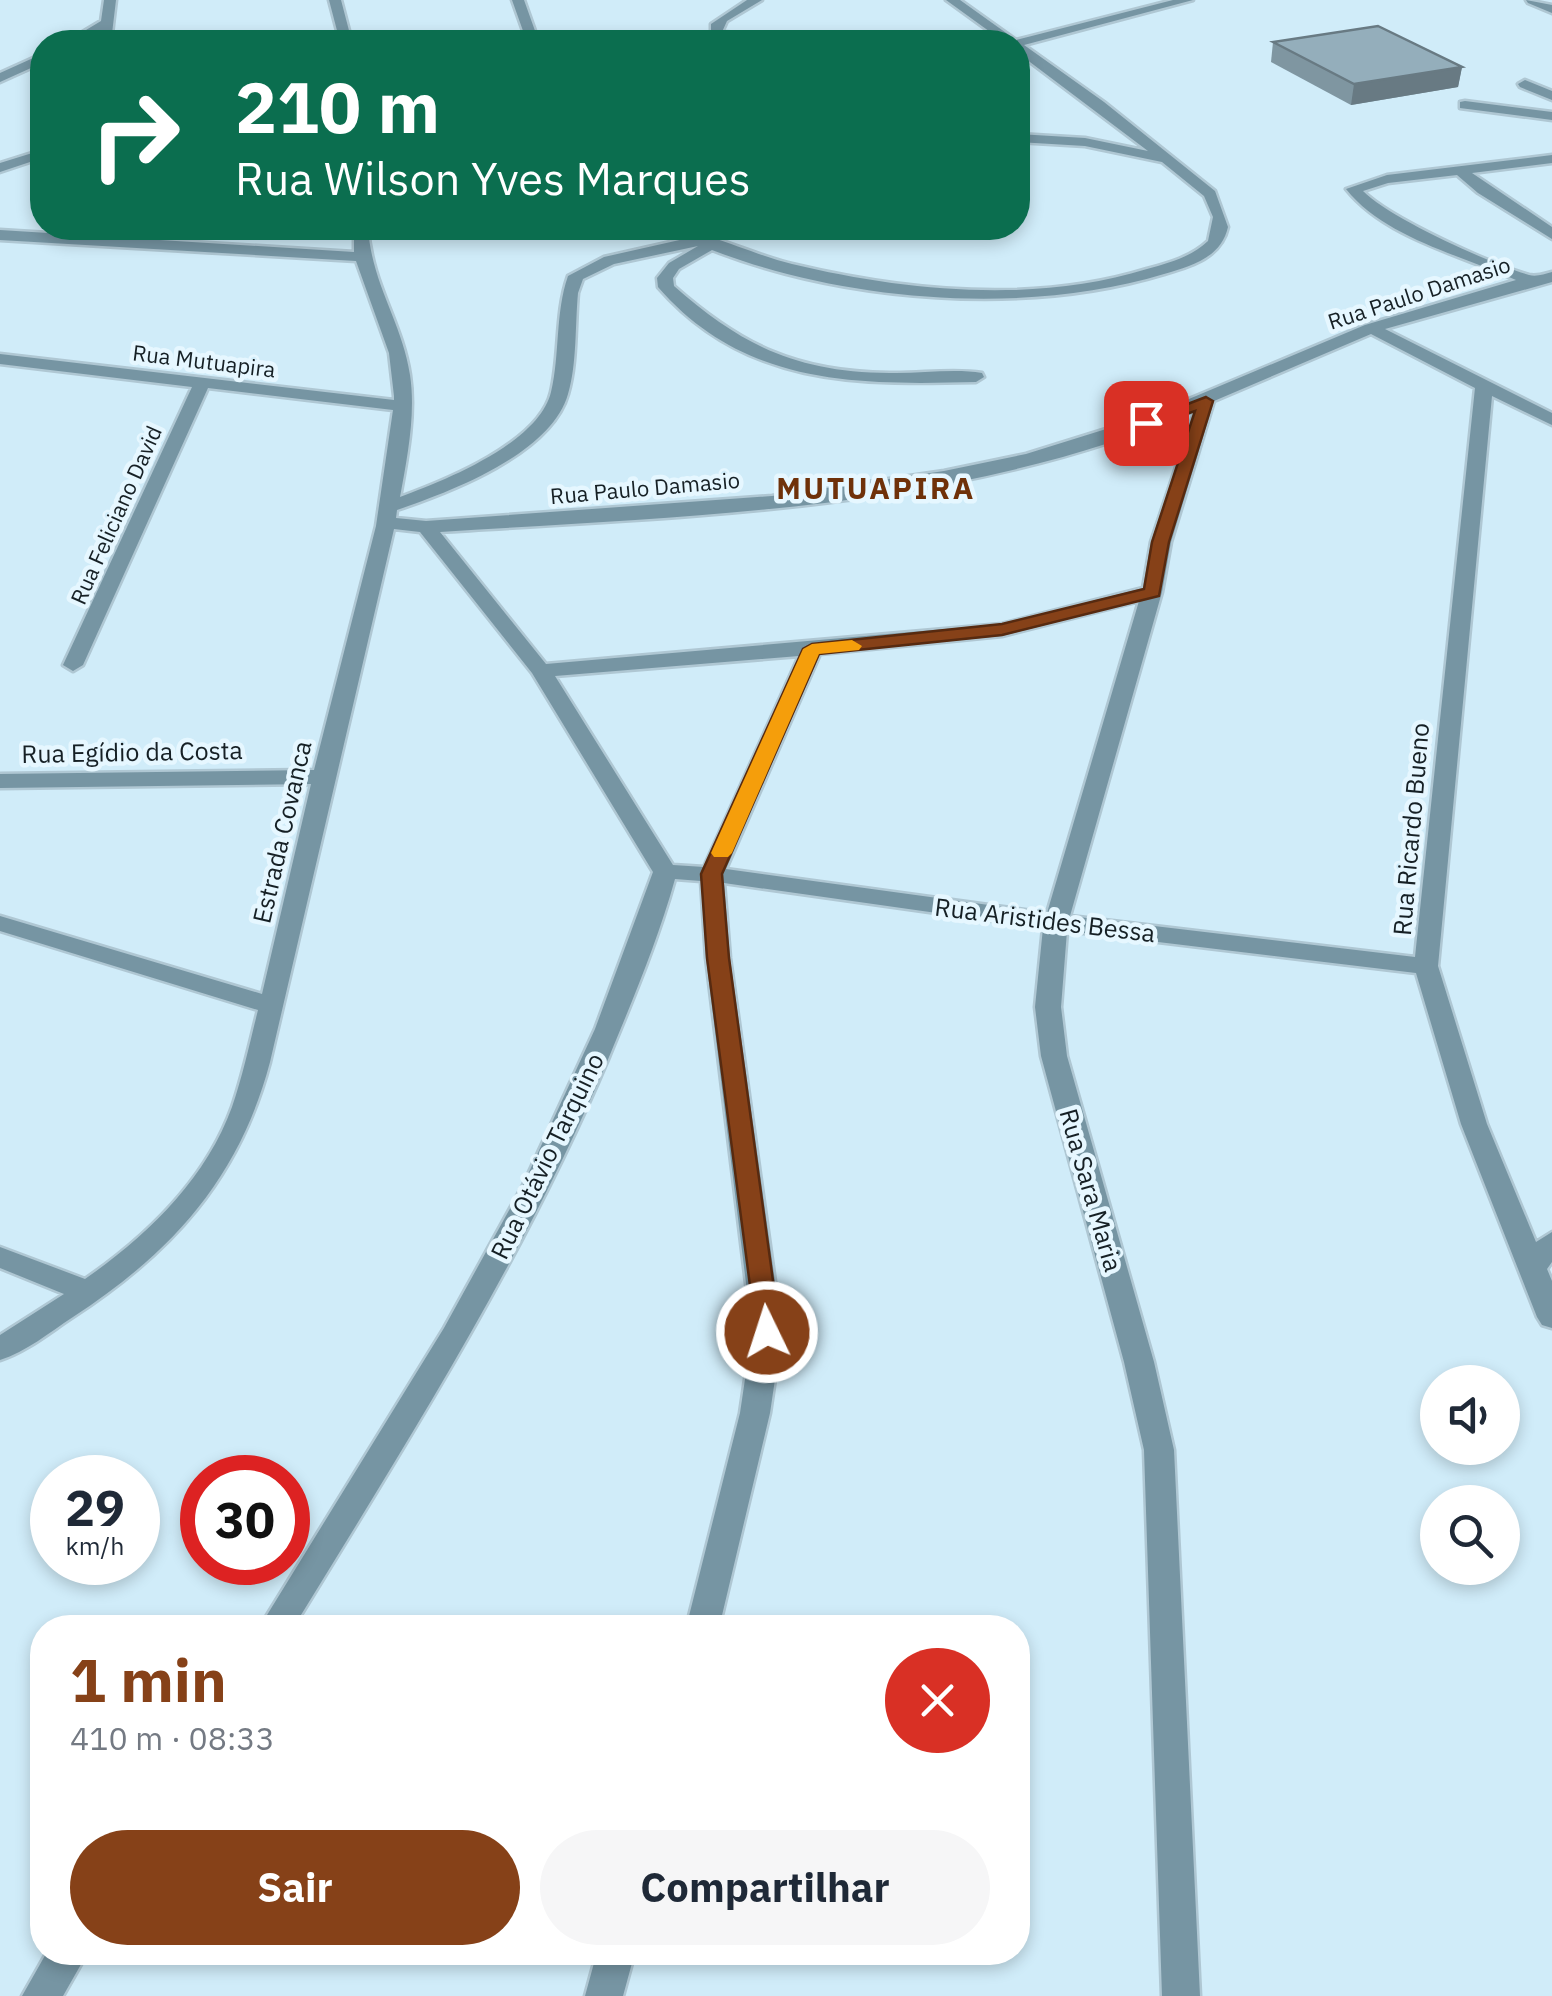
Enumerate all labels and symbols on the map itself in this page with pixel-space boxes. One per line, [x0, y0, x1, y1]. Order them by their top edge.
street label: Rua Paulo Damasio [1324, 249, 1514, 336]
street label: Rua Mutuapira [131, 337, 277, 384]
pin [1104, 381, 1189, 466]
street label: Rua Feliciano David [63, 421, 168, 609]
street label: Rua Paulo Damasio [549, 465, 741, 510]
district label: MUTUAPIRA [776, 468, 976, 507]
street label: Rua Ricardo Bueno [1385, 721, 1436, 937]
street label: Rua Egídio da Costa [21, 733, 243, 770]
street label: Estrada Covanca [244, 737, 319, 926]
street label: Rua Aristides Bessa [933, 890, 1157, 949]
street label: Rua Otávio Tarquino [482, 1047, 611, 1264]
street label: Rua Sara Maria [1052, 1105, 1131, 1275]
position arrow [715, 1280, 819, 1384]
speed limit sign: 30 [180, 1455, 310, 1585]

